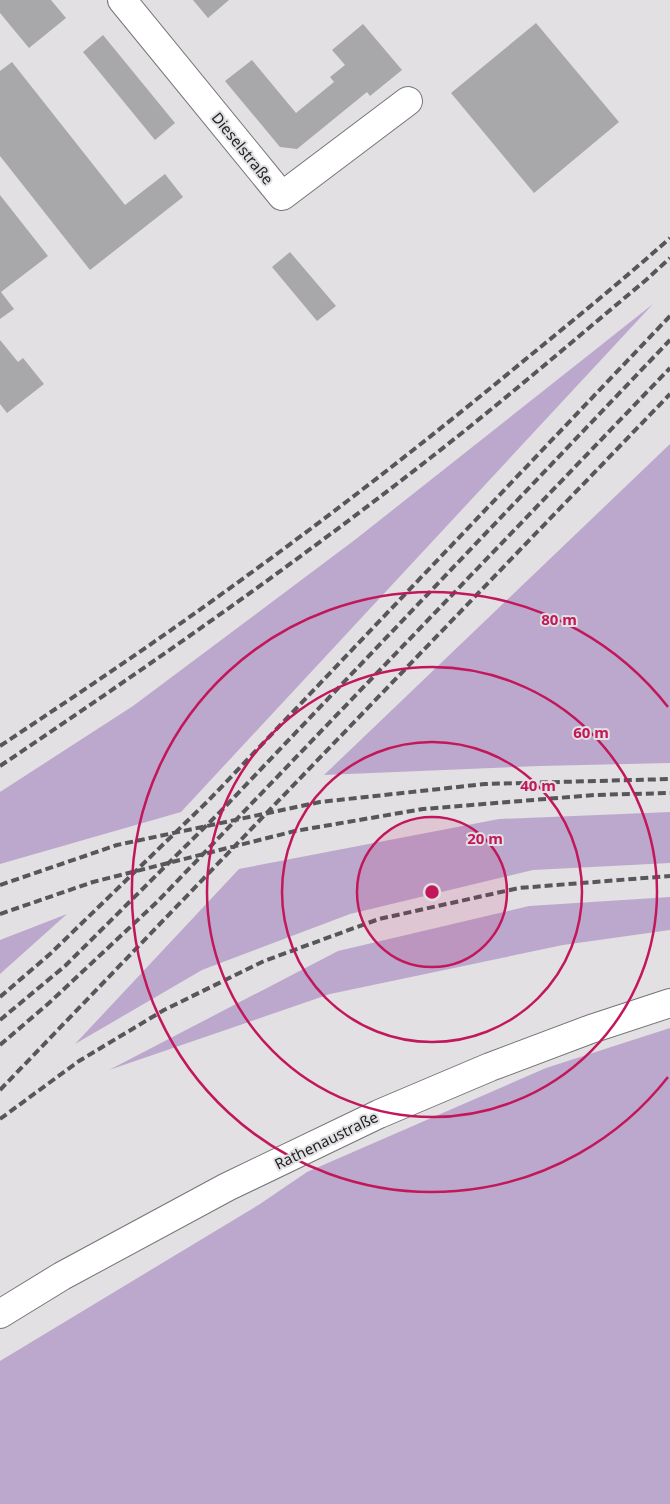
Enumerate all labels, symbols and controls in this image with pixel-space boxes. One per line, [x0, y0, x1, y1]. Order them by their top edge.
street label: Dieselstraße [208, 108, 278, 188]
text: 80 m [541, 609, 577, 629]
text: 60 m [573, 722, 609, 742]
text: 40 m [520, 775, 556, 795]
text: 20 m [467, 828, 503, 848]
centre of rings [423, 883, 441, 901]
street label: Rathenaustraße [271, 1106, 381, 1174]

